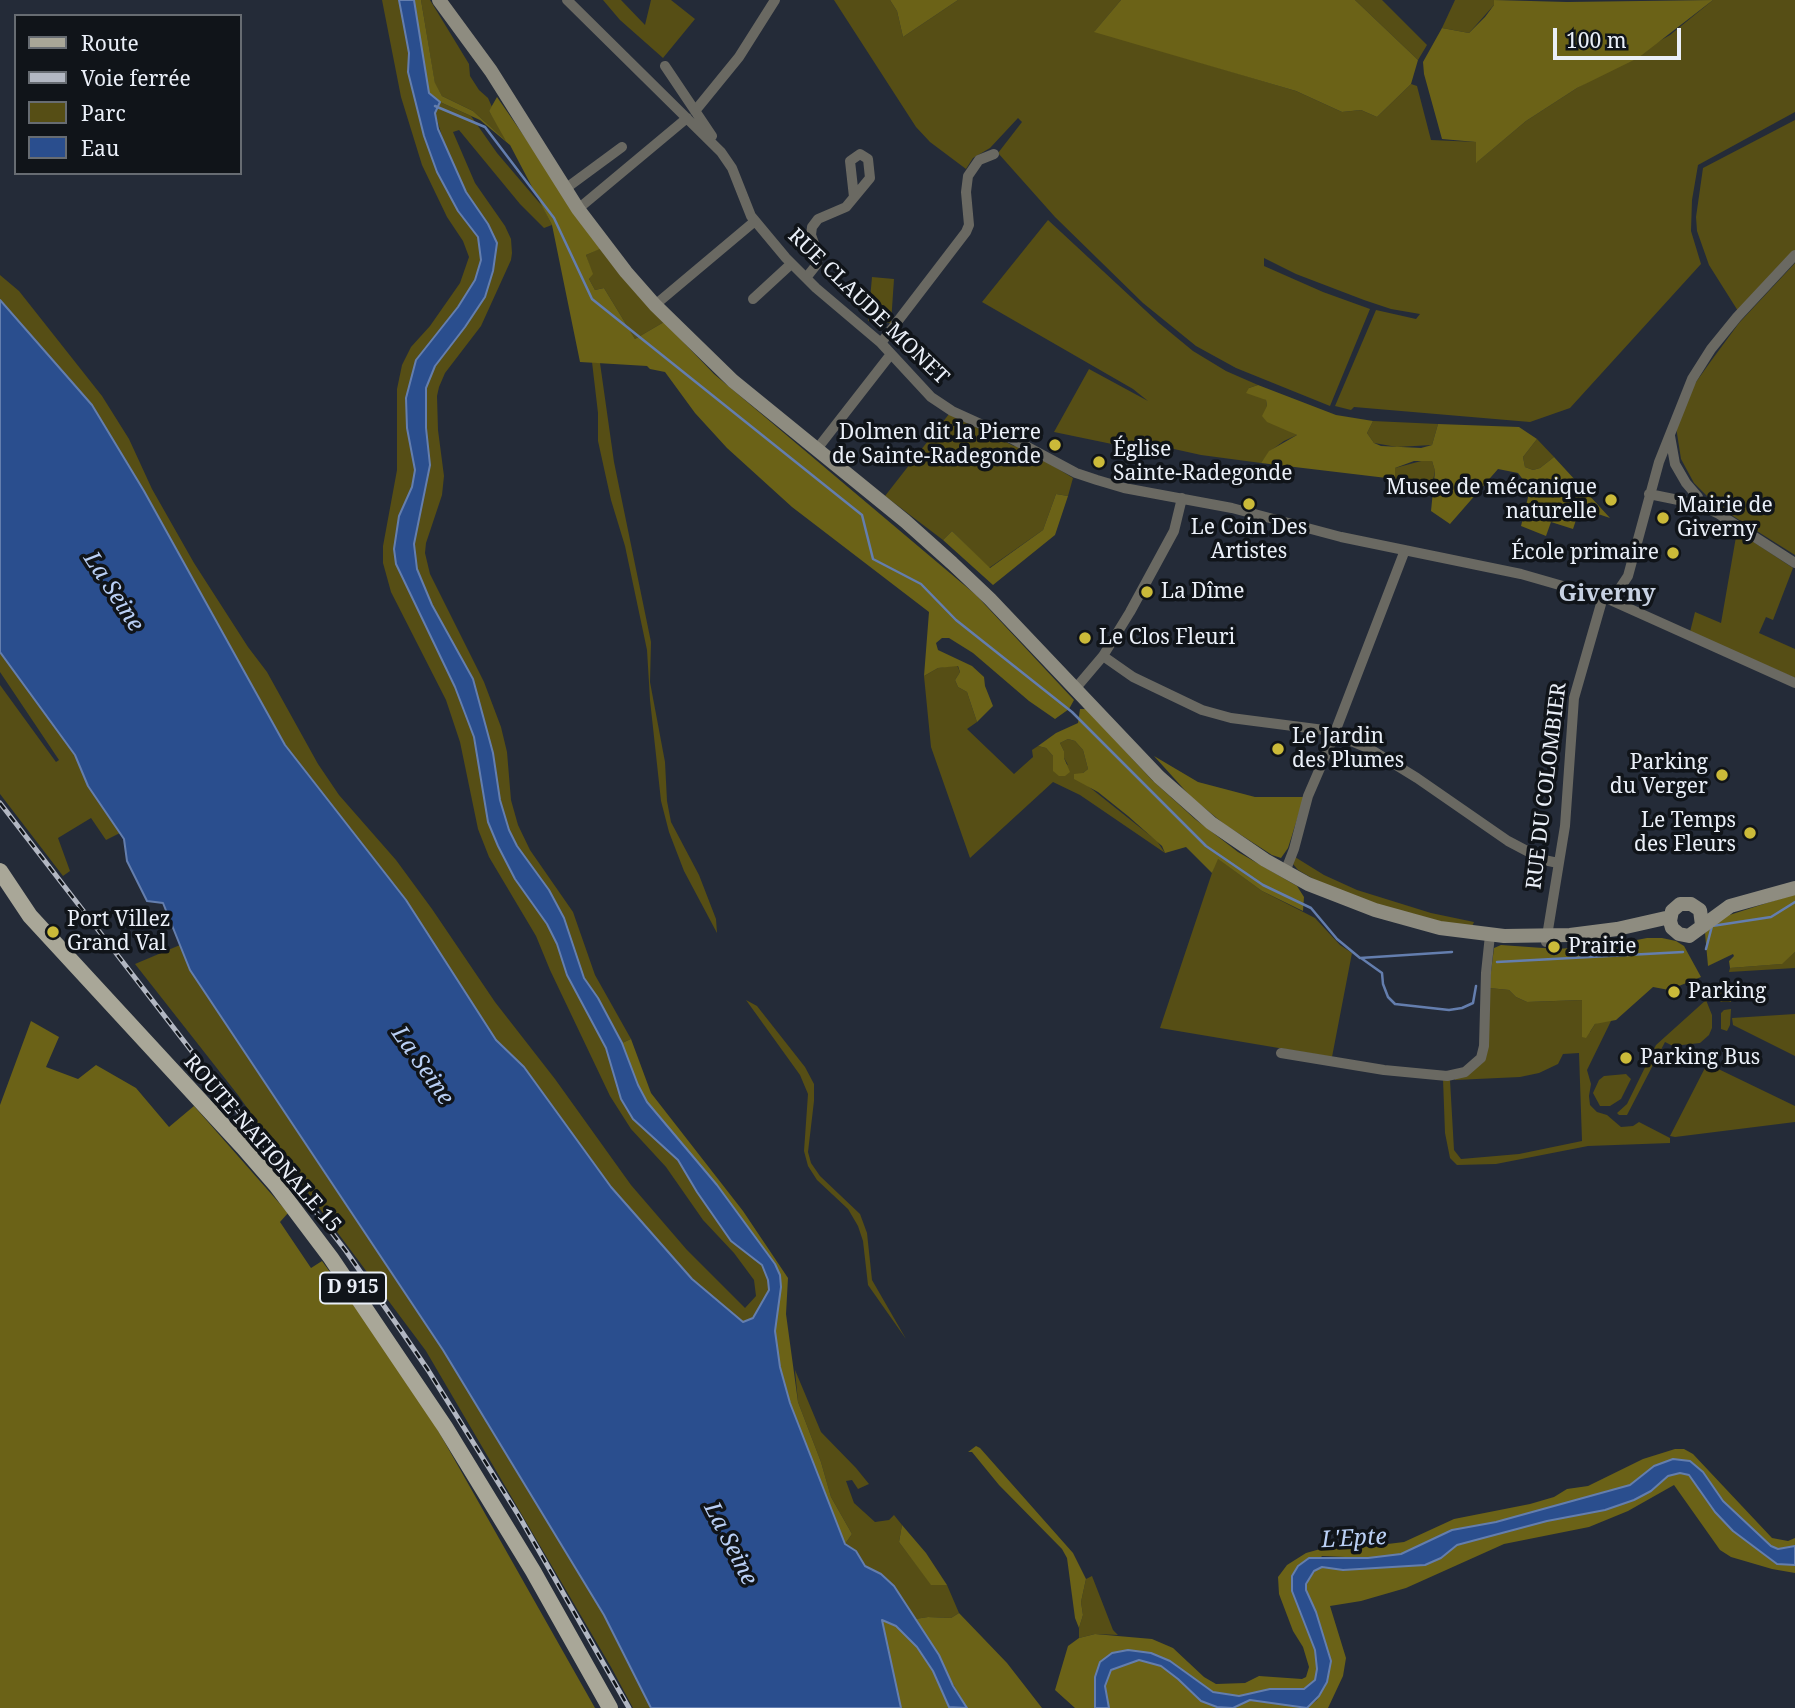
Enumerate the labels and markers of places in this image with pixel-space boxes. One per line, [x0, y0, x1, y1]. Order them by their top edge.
place label: Dolmen dit la Pierre de Sainte-Radegonde [832, 420, 1041, 470]
marker: Dolmen dit la Pierre de Sainte-Radegonde [1047, 437, 1063, 453]
place label: Église Sainte-Radegonde [1113, 437, 1292, 487]
marker: Église Sainte-Radegonde [1091, 454, 1107, 470]
place label: Musee de mécanique naturelle [1386, 475, 1597, 525]
marker: Musee de mécanique naturelle [1603, 492, 1619, 508]
place label: Mairie de Giverny [1677, 493, 1773, 543]
marker: Le Coin Des Artistes [1241, 496, 1257, 512]
marker: Mairie de Giverny [1655, 510, 1671, 526]
place label: Le Coin Des Artistes [1191, 515, 1307, 565]
place label: École primaire [1511, 540, 1659, 566]
marker: École primaire [1665, 545, 1681, 561]
place label: La Dîme [1161, 579, 1244, 605]
marker: La Dîme [1139, 584, 1155, 600]
place label: Le Clos Fleuri [1099, 625, 1235, 651]
marker: Le Clos Fleuri [1077, 630, 1093, 646]
place label: Le Jardin des Plumes [1292, 724, 1404, 774]
marker: Le Jardin des Plumes [1270, 741, 1286, 757]
place label: Parking du Verger [1610, 750, 1708, 800]
marker: Parking du Verger [1714, 767, 1730, 783]
place label: Le Temps des Fleurs [1634, 808, 1736, 858]
marker: Le Temps des Fleurs [1742, 825, 1758, 841]
place label: Port Villez Grand Val [67, 907, 170, 957]
marker: Port Villez Grand Val [45, 924, 61, 940]
place label: Prairie [1568, 934, 1637, 960]
marker: Prairie [1546, 939, 1562, 955]
place label: Parking [1688, 979, 1766, 1005]
marker: Parking [1666, 984, 1682, 1000]
place label: Parking Bus [1640, 1045, 1760, 1071]
marker: Parking Bus [1618, 1050, 1634, 1066]

